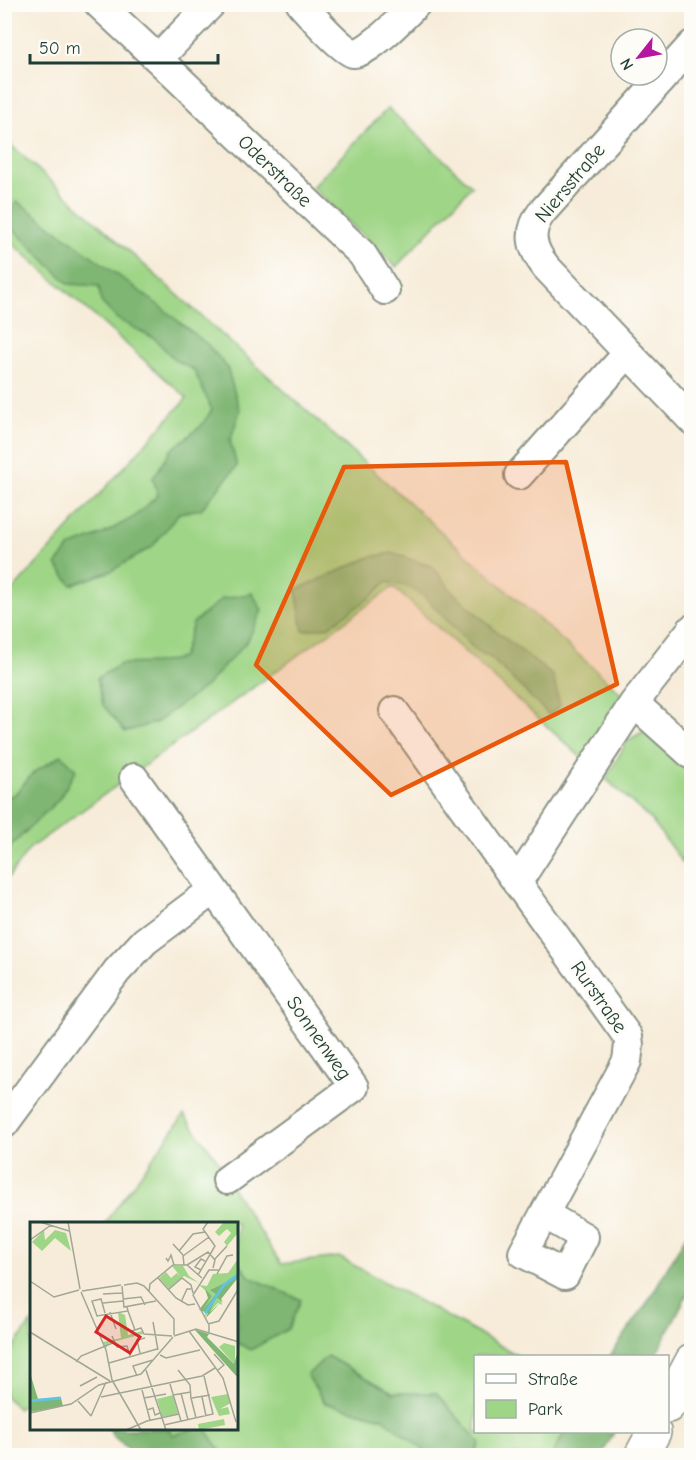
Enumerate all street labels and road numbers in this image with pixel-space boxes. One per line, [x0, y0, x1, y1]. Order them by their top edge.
street label: Oderstraße [233, 130, 317, 212]
street label: Niersstraße [530, 139, 610, 227]
street label: Rurstraße [566, 957, 632, 1037]
street label: Sonnenweg [282, 992, 356, 1084]

